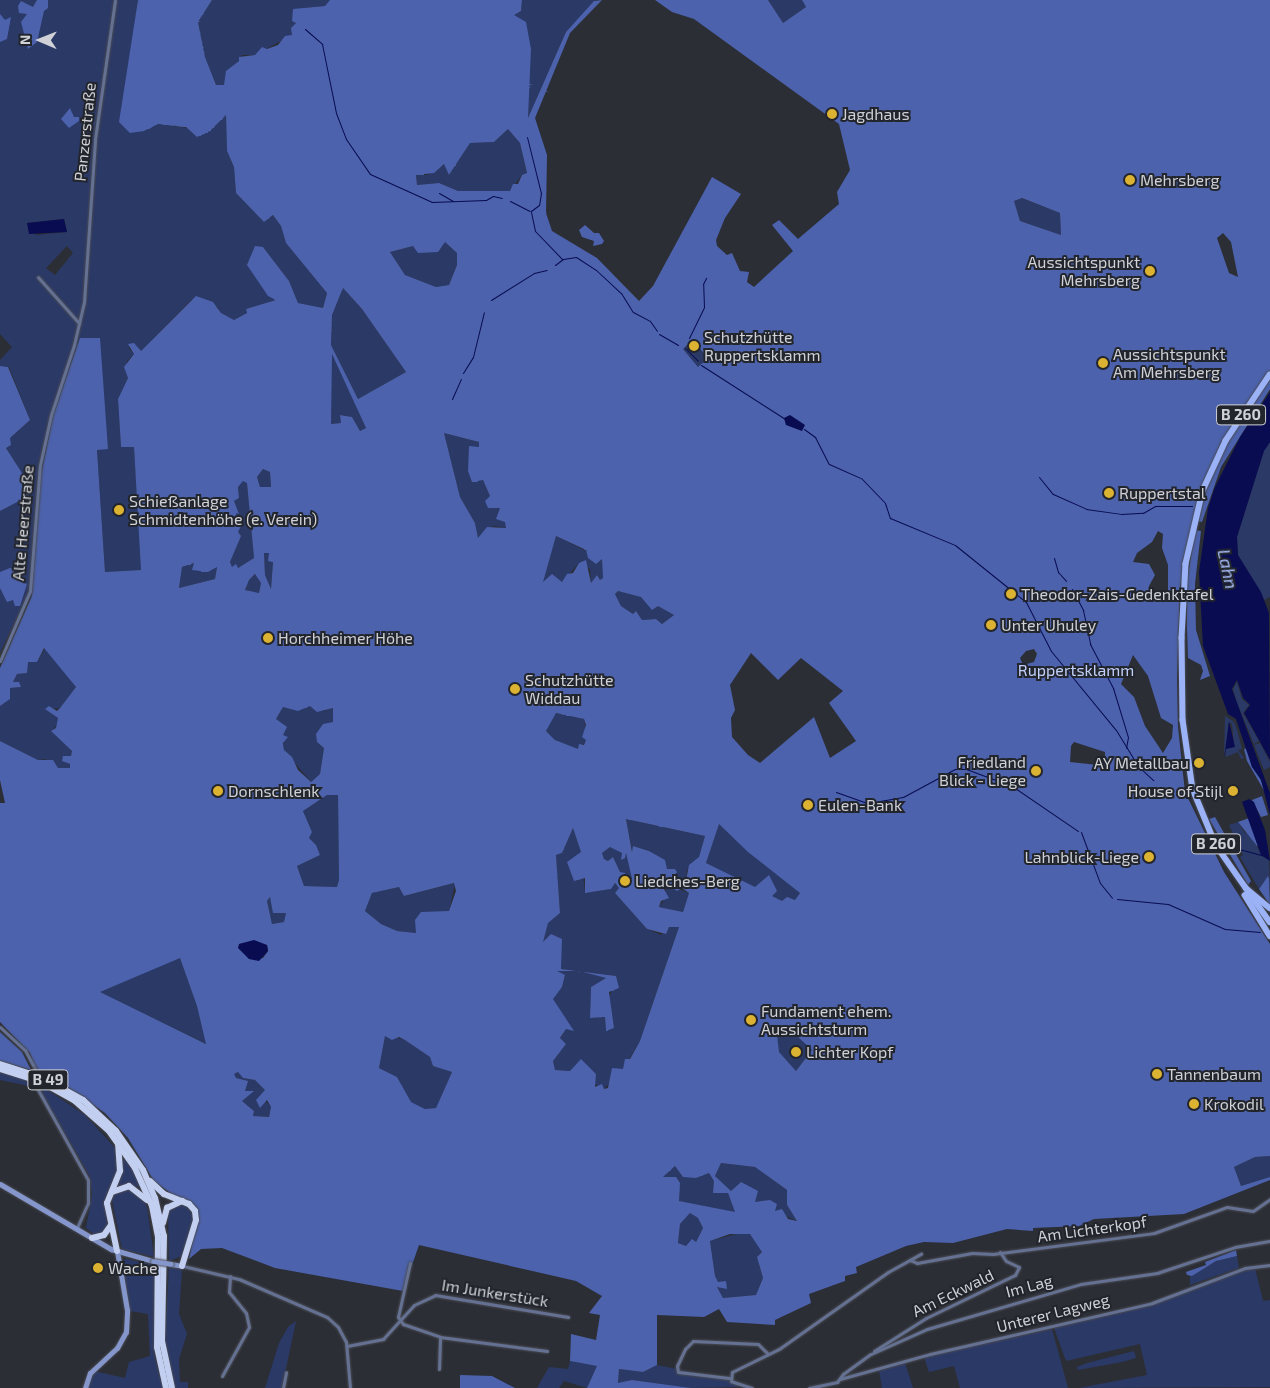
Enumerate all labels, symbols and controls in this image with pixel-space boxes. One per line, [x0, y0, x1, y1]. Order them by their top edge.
north arrow [15, 15, 65, 65]
text: N [16, 35, 33, 45]
street label: Panzerstraße [70, 82, 100, 182]
place label: Jagdhaus [842, 104, 910, 124]
marker: Jagdhaus [826, 108, 838, 120]
place label: Mehrsberg [1140, 170, 1219, 190]
marker: Mehrsberg [1124, 174, 1136, 186]
place label: Aussichtspunkt Mehrsberg [1027, 252, 1140, 290]
marker: Aussichtspunkt Mehrsberg [1144, 265, 1156, 277]
place label: Schutzhütte Ruppertsklamm [704, 327, 821, 365]
marker: Schutzhütte Ruppertsklamm [688, 340, 700, 352]
place label: Aussichtspunkt Am Mehrsberg [1113, 344, 1226, 382]
marker: Aussichtspunkt Am Mehrsberg [1097, 357, 1109, 369]
road number: B 260 [1216, 402, 1266, 428]
street label: Alte Heerstraße [8, 464, 38, 582]
place label: Ruppertstal [1119, 483, 1205, 503]
marker: Ruppertstal [1103, 487, 1115, 499]
place label: Schießanlage Schmidtenhöhe (e. Verein) [129, 491, 318, 529]
marker: Schießanlage Schmidtenhöhe (e. Verein) [113, 504, 125, 516]
water label: Lahn [1213, 547, 1243, 591]
place label: Theodor-Zais-Gedenktafel [1021, 584, 1213, 604]
marker: Theodor-Zais-Gedenktafel [1005, 588, 1017, 600]
place label: Unter Uhuley [1001, 615, 1096, 635]
marker: Unter Uhuley [985, 619, 997, 631]
place label: Horchheimer Höhe [278, 628, 413, 648]
marker: Horchheimer Höhe [262, 632, 274, 644]
park label: Ruppertsklamm [1018, 660, 1134, 680]
place label: Schutzhütte Widdau [525, 670, 614, 708]
marker: Schutzhütte Widdau [509, 683, 521, 695]
place label: Friedland Blick - Liege [939, 752, 1026, 790]
place label: AY Metallbau [1093, 753, 1189, 773]
marker: AY Metallbau [1193, 757, 1205, 769]
marker: Friedland Blick - Liege [1030, 765, 1042, 777]
place label: Dornschlenk [228, 781, 319, 801]
place label: House of Stijl [1127, 781, 1223, 801]
marker: Dornschlenk [212, 785, 224, 797]
marker: House of Stijl [1227, 785, 1239, 797]
place label: Eulen-Bank [818, 795, 902, 815]
marker: Eulen-Bank [802, 799, 814, 811]
road number: B 260 [1191, 832, 1241, 856]
place label: Lahnblick-Liege [1025, 847, 1139, 867]
marker: Lahnblick-Liege [1143, 851, 1155, 863]
place label: Liedches-Berg [635, 871, 740, 891]
marker: Liedches-Berg [619, 875, 631, 887]
place label: Fundament ehem. Aussichtsturm [761, 1001, 891, 1039]
marker: Fundament ehem. Aussichtsturm [745, 1014, 757, 1026]
place label: Lichter Kopf [806, 1042, 894, 1062]
marker: Lichter Kopf [790, 1046, 802, 1058]
place label: Tannenbaum [1167, 1064, 1261, 1084]
road number: B 49 [27, 1068, 69, 1092]
marker: Tannenbaum [1151, 1068, 1163, 1080]
place label: Krokodil [1204, 1094, 1264, 1114]
marker: Krokodil [1188, 1098, 1200, 1110]
street label: Am Lichterkopf [1036, 1212, 1148, 1246]
place label: Wache [108, 1258, 157, 1278]
marker: Wache [92, 1262, 104, 1274]
street label: Am Eckwald [909, 1265, 997, 1321]
street label: Im Lag [1003, 1271, 1055, 1301]
street label: Im Junkerstück [440, 1275, 550, 1311]
street label: Unterer Lagweg [994, 1290, 1112, 1336]

